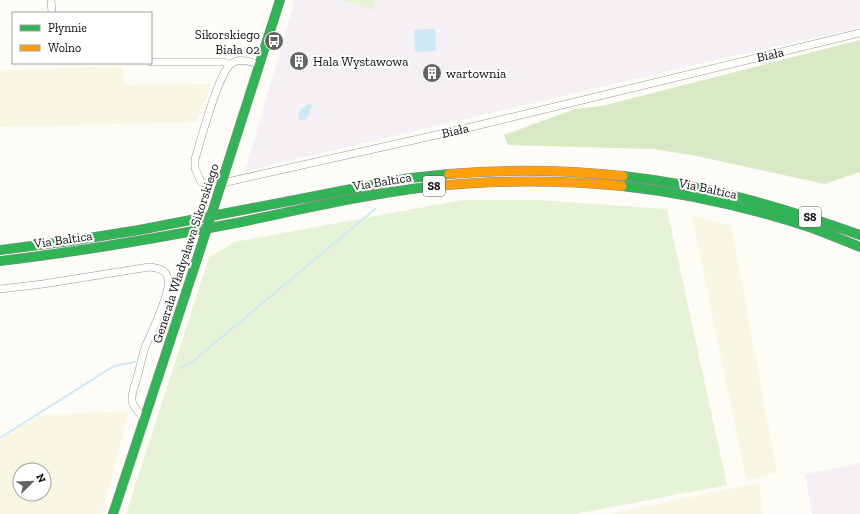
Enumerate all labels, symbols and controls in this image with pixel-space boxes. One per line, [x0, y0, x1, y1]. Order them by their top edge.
legend [12, 12, 152, 64]
text: Płynnie [48, 21, 87, 35]
place label: Sikorskiego Biała 02 [195, 27, 260, 57]
bus stop icon: Sikorskiego Biała 02 [263, 30, 285, 52]
text: Wolno [48, 41, 81, 55]
street label: Biała [755, 44, 786, 65]
building icon: Hala Wystawowa [288, 50, 310, 72]
place label: Hala Wystawowa [313, 54, 409, 69]
building icon: wartownia [421, 62, 443, 84]
place label: wartownia [446, 66, 507, 81]
street label: Biała [440, 120, 471, 141]
street label: Generała Władysława Sikorskiego [149, 161, 222, 345]
street label: Via Baltica [351, 169, 413, 194]
street label: Via Baltica [676, 175, 739, 202]
road number: S8 [423, 176, 445, 196]
road number: S8 [799, 207, 821, 227]
street label: Via Baltica [32, 228, 94, 251]
north arrow [12, 462, 52, 502]
text: N [33, 472, 49, 485]

